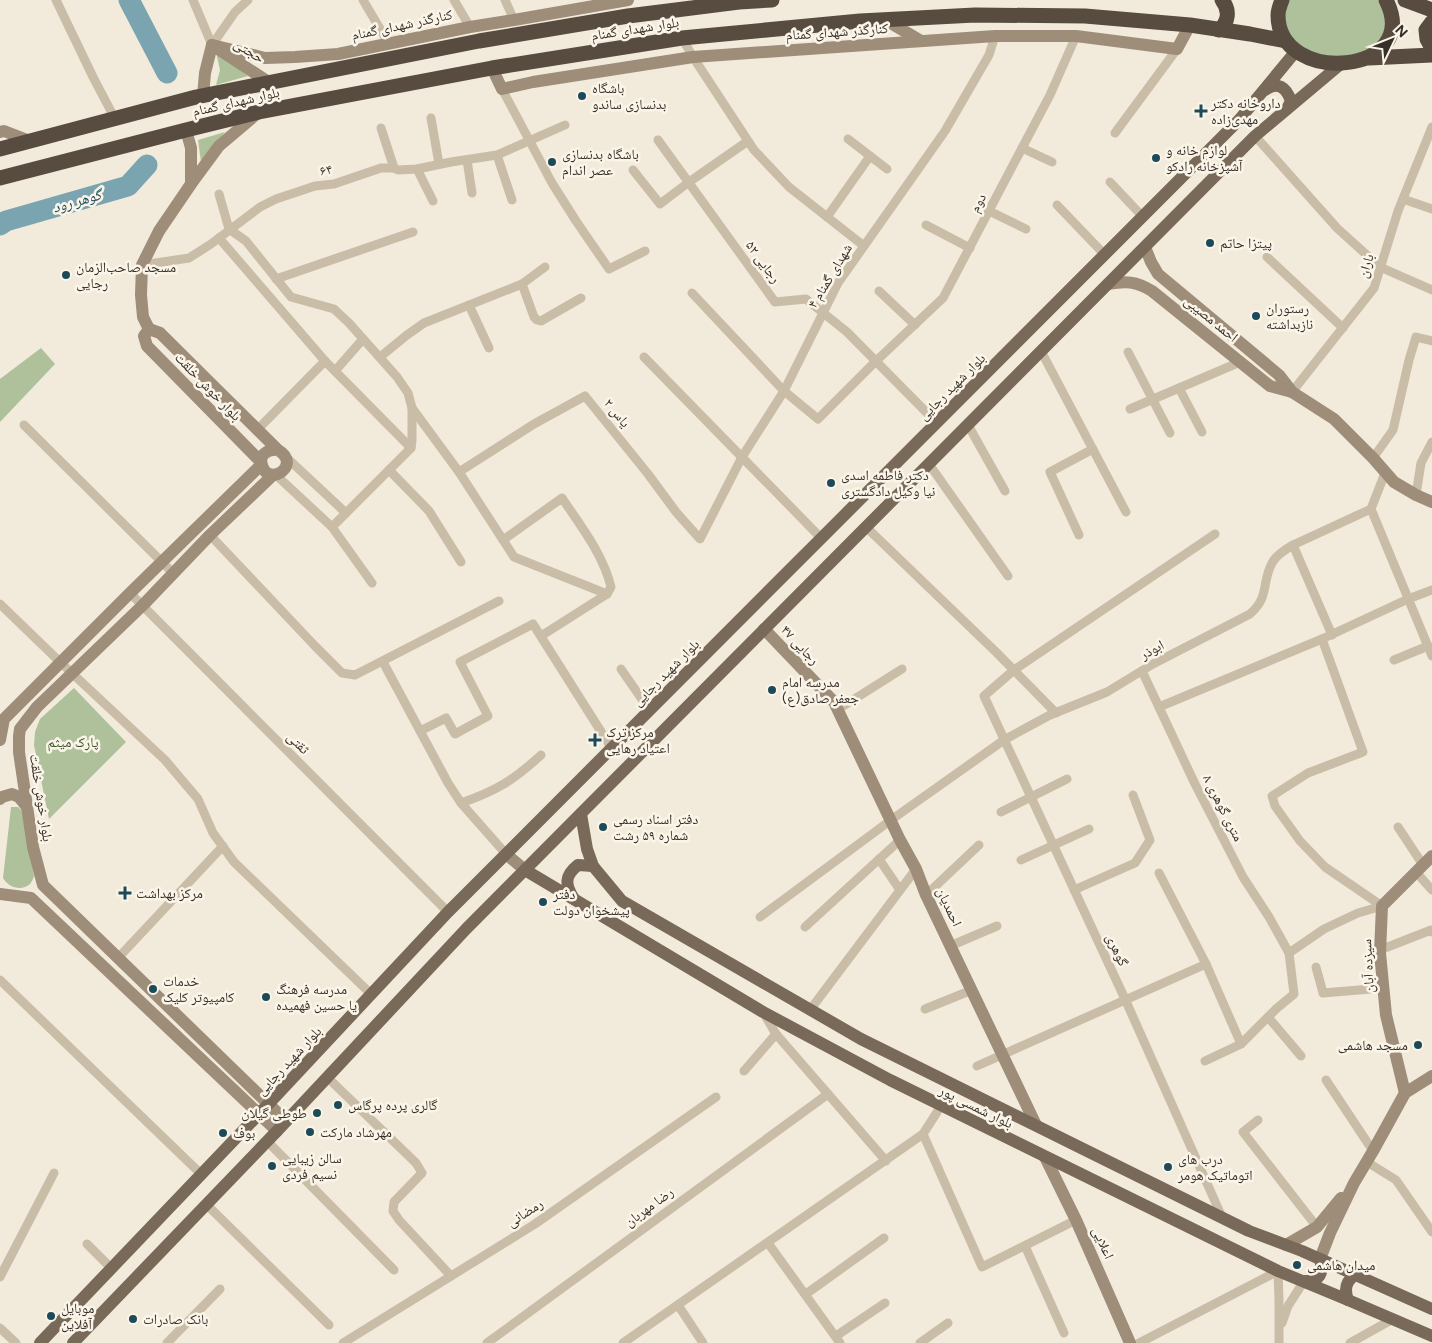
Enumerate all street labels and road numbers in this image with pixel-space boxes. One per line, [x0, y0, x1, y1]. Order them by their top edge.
street label: کنارگذر شهدای گمنام [350, 6, 454, 45]
street label: بلوار شهدای گمنام [590, 14, 680, 45]
street label: کنارگذر شهدای گمنام [785, 20, 889, 45]
street label: حجتی [231, 35, 268, 67]
street label: بلوار شهدای گمنام [191, 84, 282, 121]
street label: ۶۴ [318, 160, 334, 180]
street label: دوم [966, 190, 991, 216]
street label: رجایی ۵۲ [742, 237, 784, 287]
street label: شهدای گمنام ۴ [804, 241, 857, 312]
street label: باران [1354, 252, 1378, 280]
street label: احمد مصیبی [1181, 292, 1241, 346]
street label: بلوار خوش خلقت [171, 349, 245, 425]
street label: بلوار شهید رجایی [915, 350, 989, 424]
street label: یاس ۲ [600, 395, 634, 431]
street label: رجایی ۴۷ [777, 622, 823, 668]
street label: بلوار شهید رجایی [629, 636, 703, 710]
street label: ابوذر [1136, 637, 1167, 664]
street label: ثقتی [283, 728, 313, 758]
street label: بلوار خوش خلقت [26, 753, 56, 843]
street label: ۸ متری گوهری [1199, 772, 1247, 844]
street label: احمدیان [933, 885, 965, 929]
street label: گوهری [1102, 931, 1132, 969]
street label: سیزده آبان [1358, 939, 1378, 993]
street label: بلوار شهید رجایی [253, 1023, 325, 1099]
street label: بلوار شمسی پور [935, 1081, 1016, 1132]
street label: رضا مهربان [621, 1184, 677, 1230]
street label: رمضانی [504, 1195, 546, 1231]
street label: اعلایی [1088, 1224, 1118, 1262]

